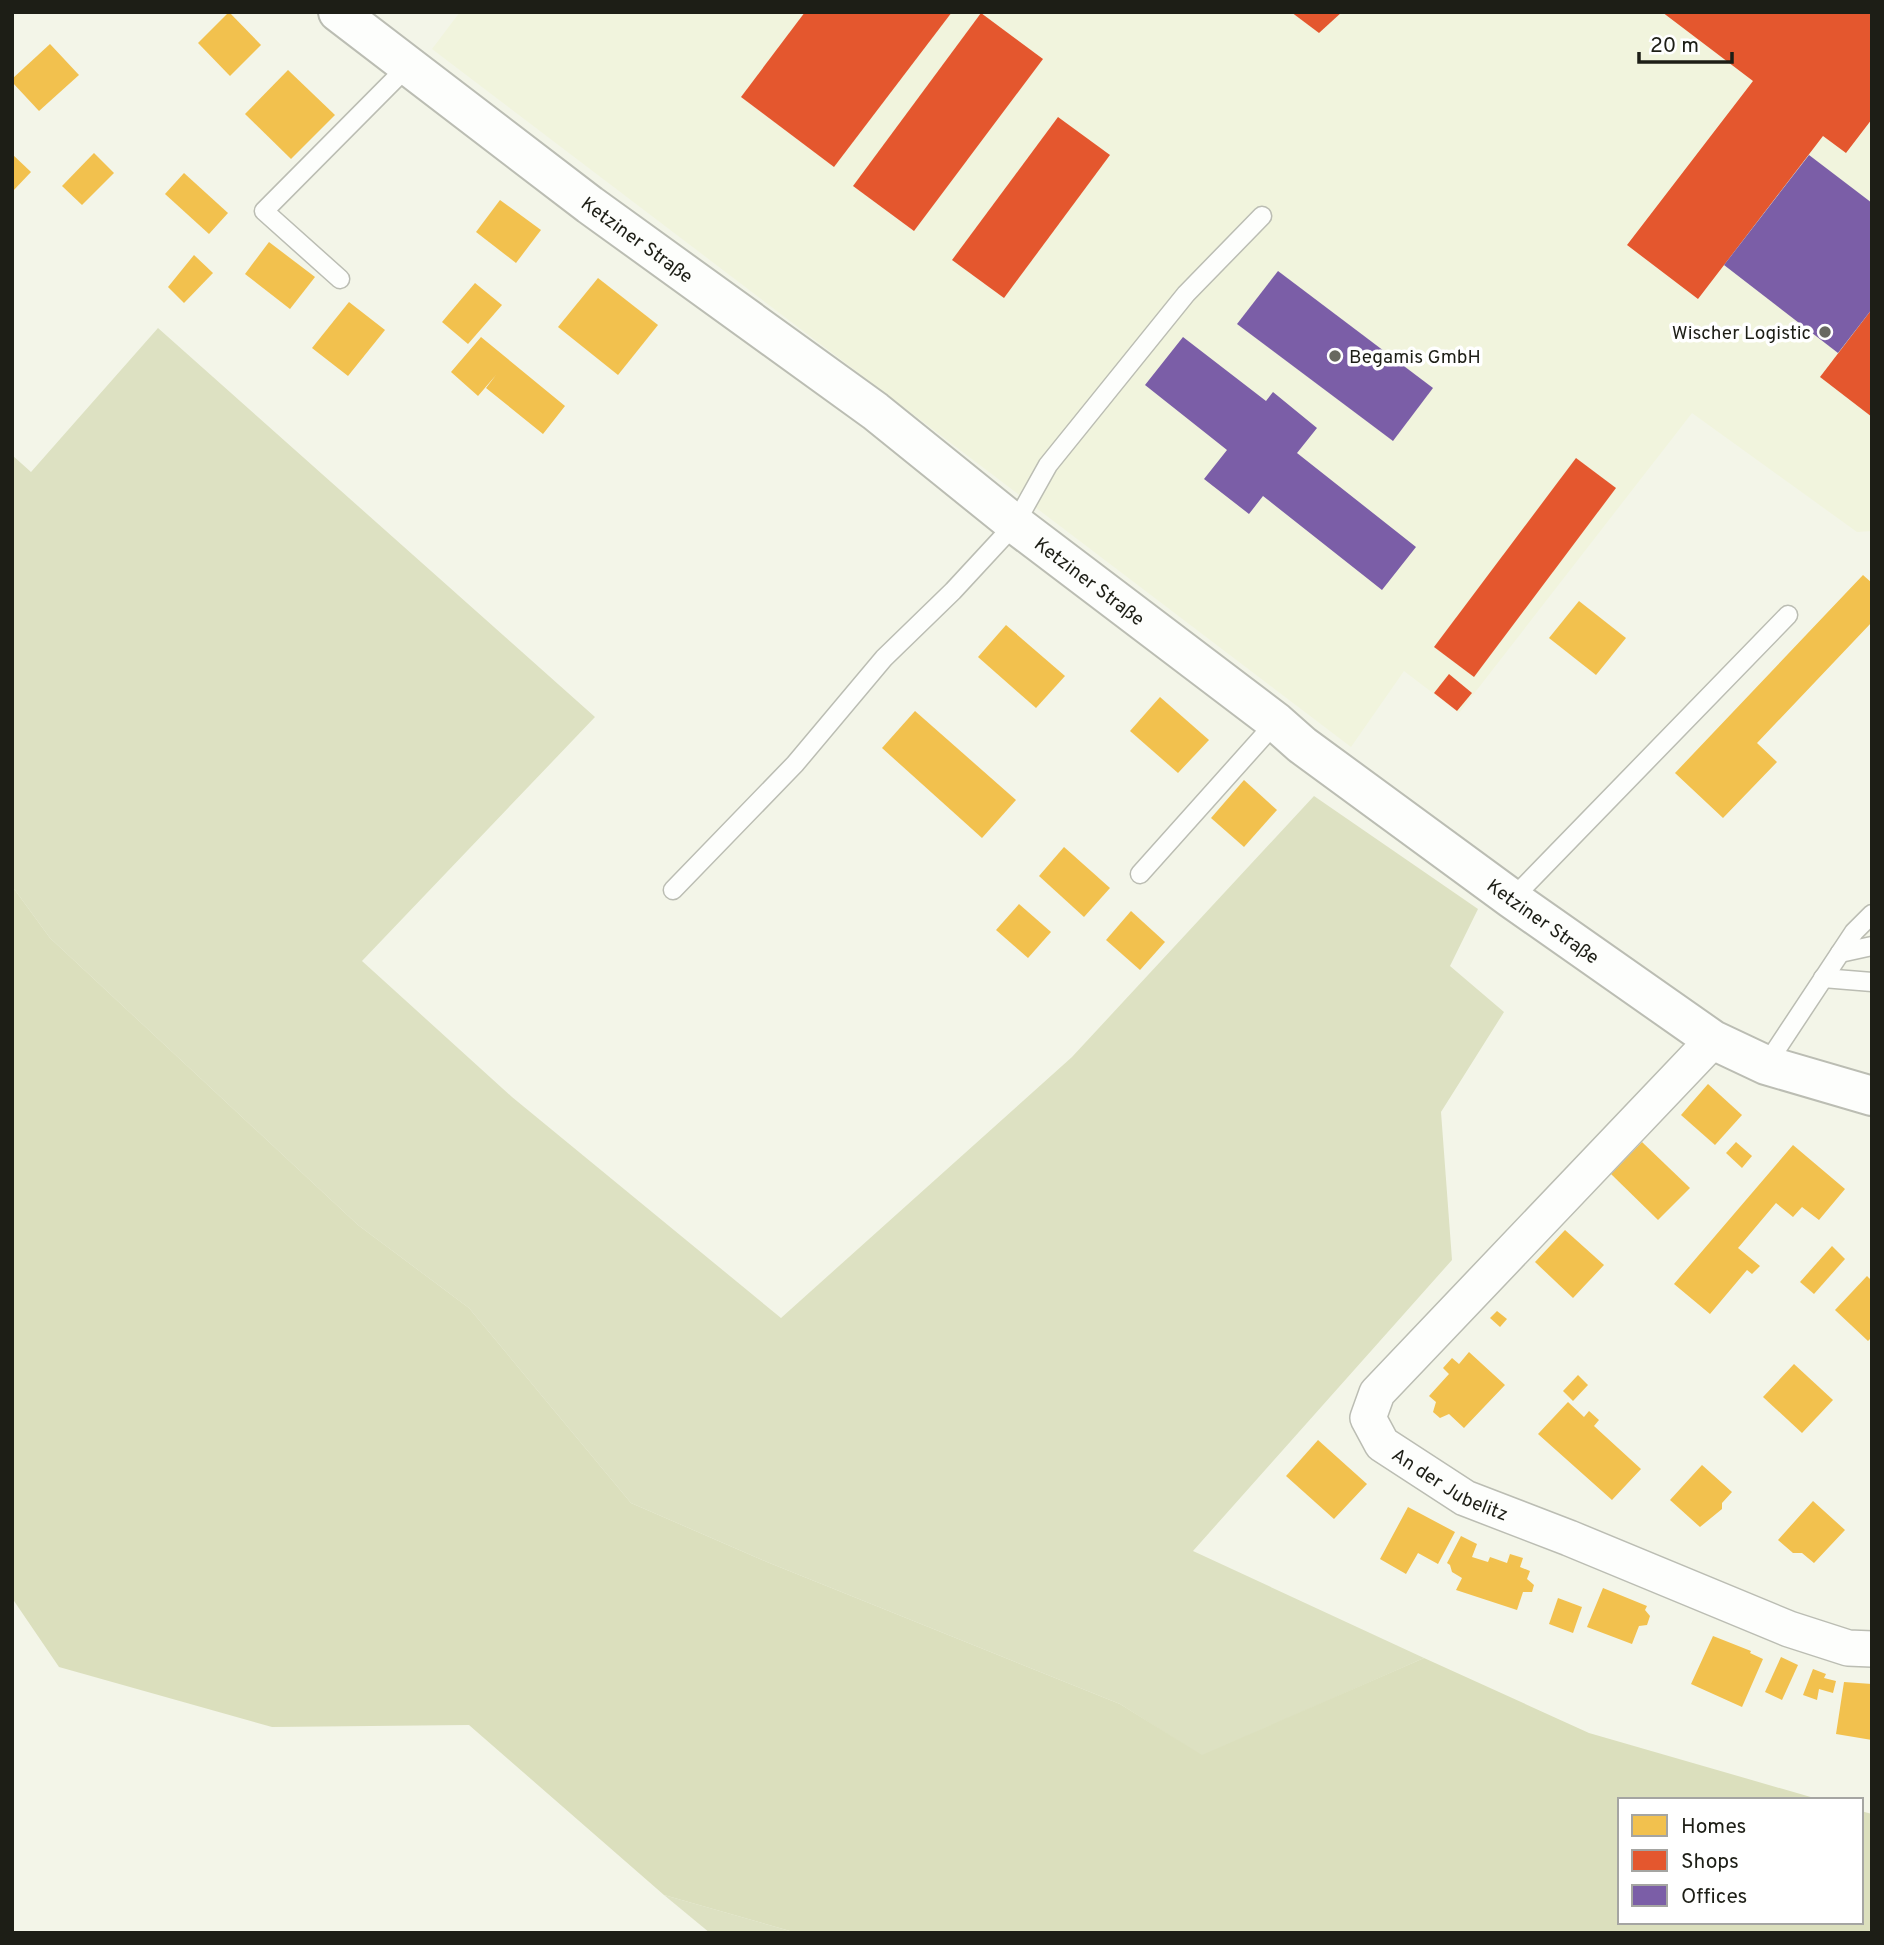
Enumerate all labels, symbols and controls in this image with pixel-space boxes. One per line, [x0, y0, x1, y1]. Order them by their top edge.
scale bar [1639, 21, 1732, 65]
text: 20 m [1650, 33, 1699, 60]
street label: Ketziner Straße [576, 192, 697, 289]
place label: Wischer Logistic [1672, 322, 1811, 346]
marker: Wischer Logistic [1817, 324, 1833, 340]
place label: Begamis GmbH [1349, 346, 1481, 370]
marker: Begamis GmbH [1327, 348, 1343, 364]
street label: Ketziner Straße [1029, 533, 1149, 632]
street label: Ketziner Straße [1481, 874, 1603, 970]
street label: An der Jubelitz [1387, 1444, 1511, 1527]
legend [1618, 1798, 1863, 1924]
text: Homes [1681, 1814, 1746, 1841]
text: Shops [1681, 1849, 1739, 1876]
text: Offices [1681, 1884, 1747, 1911]

